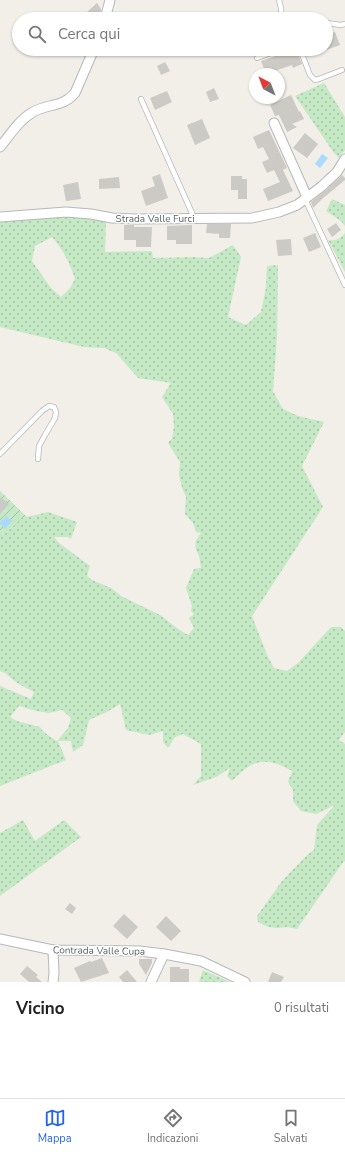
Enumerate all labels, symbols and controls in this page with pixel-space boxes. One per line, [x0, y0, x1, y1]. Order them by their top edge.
search box [12, 12, 333, 56]
icon: search [26, 23, 48, 45]
text: Cerca qui [58, 24, 120, 44]
north arrow [249, 68, 285, 104]
street label: Strada Valle Furci [116, 212, 194, 226]
street label: Contrada Valle Cupa [53, 943, 145, 959]
text: Vicino [16, 997, 65, 1020]
text: 0 risultati [274, 999, 329, 1017]
tab: Mappa [38, 1107, 72, 1146]
tab: Indicazioni [147, 1107, 198, 1146]
tab: Salvati [274, 1107, 307, 1146]

